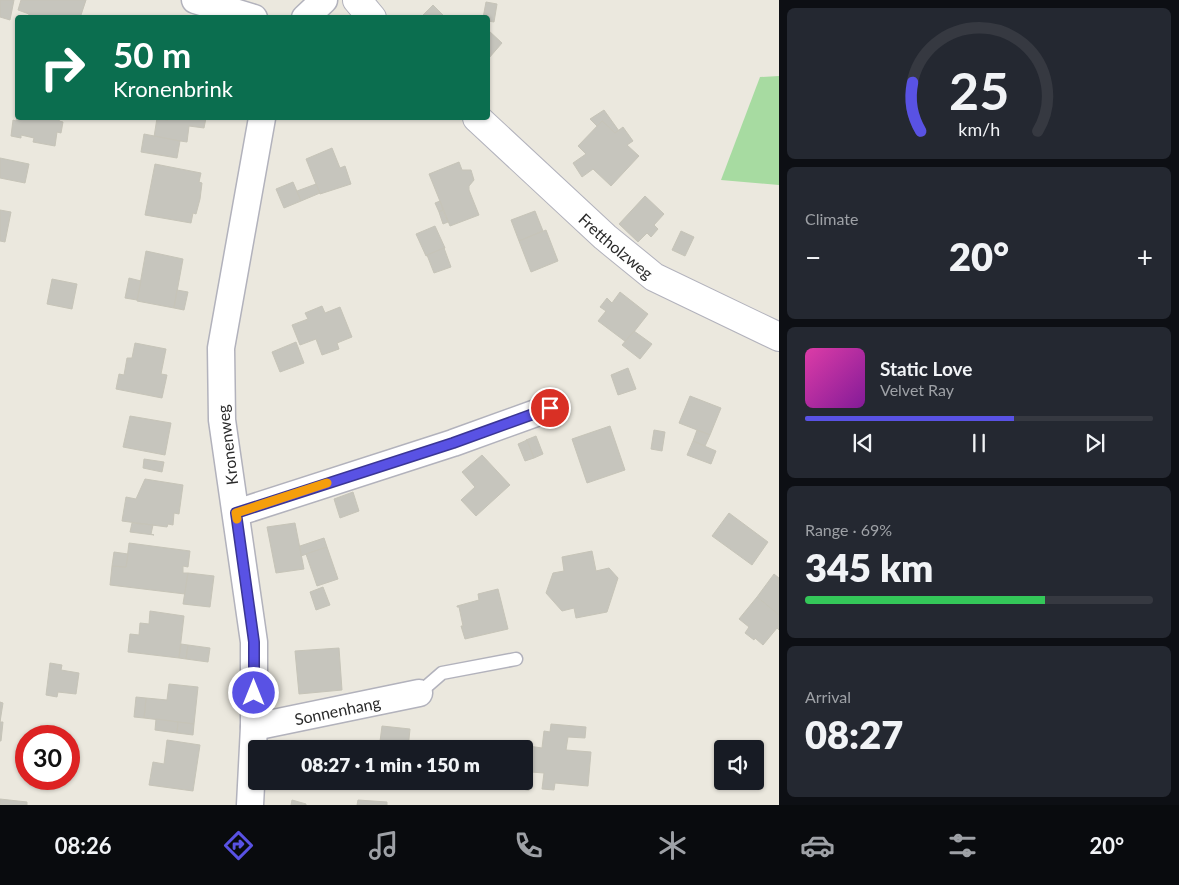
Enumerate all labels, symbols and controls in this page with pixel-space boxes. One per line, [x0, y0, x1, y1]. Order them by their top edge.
text: 50 m [113, 33, 191, 75]
icon: right [30, 35, 95, 100]
text: 25 [949, 59, 1009, 121]
text: Kronenbrink [113, 75, 233, 102]
text: km/h [958, 118, 1000, 140]
street label: Frettholzweg [575, 209, 657, 282]
text: Climate [805, 209, 858, 228]
text: 20° [949, 233, 1009, 279]
text: − [805, 240, 821, 274]
text: + [1137, 240, 1153, 274]
text: Static Love [880, 357, 972, 380]
text: Velvet Ray [880, 380, 954, 399]
pin [529, 387, 571, 429]
icon: arrive [536, 394, 564, 422]
street label: Kronenweg [213, 404, 241, 486]
icon: previous [849, 429, 877, 457]
icon: pause [965, 429, 993, 457]
icon: next [1081, 429, 1109, 457]
text: Range · 69% [805, 520, 892, 539]
text: 345 km [805, 544, 933, 590]
position arrow [227, 666, 279, 718]
text: Arrival [805, 687, 851, 706]
street label: Sonnenhang [293, 692, 382, 728]
text: 08:27 [805, 711, 903, 757]
speed limit sign: 30 [15, 725, 80, 790]
map controls [714, 740, 764, 790]
button: sound [714, 740, 764, 790]
text: 08:27 · 1 min · 150 m [301, 753, 480, 776]
icon: directions [221, 828, 256, 863]
icon: music [366, 828, 401, 863]
icon: phone [511, 828, 546, 863]
icon: climate [655, 828, 690, 863]
icon: car [800, 828, 835, 863]
icon: filters [945, 828, 980, 863]
text: 08:26 [55, 832, 112, 859]
text: 20° [1089, 832, 1124, 859]

